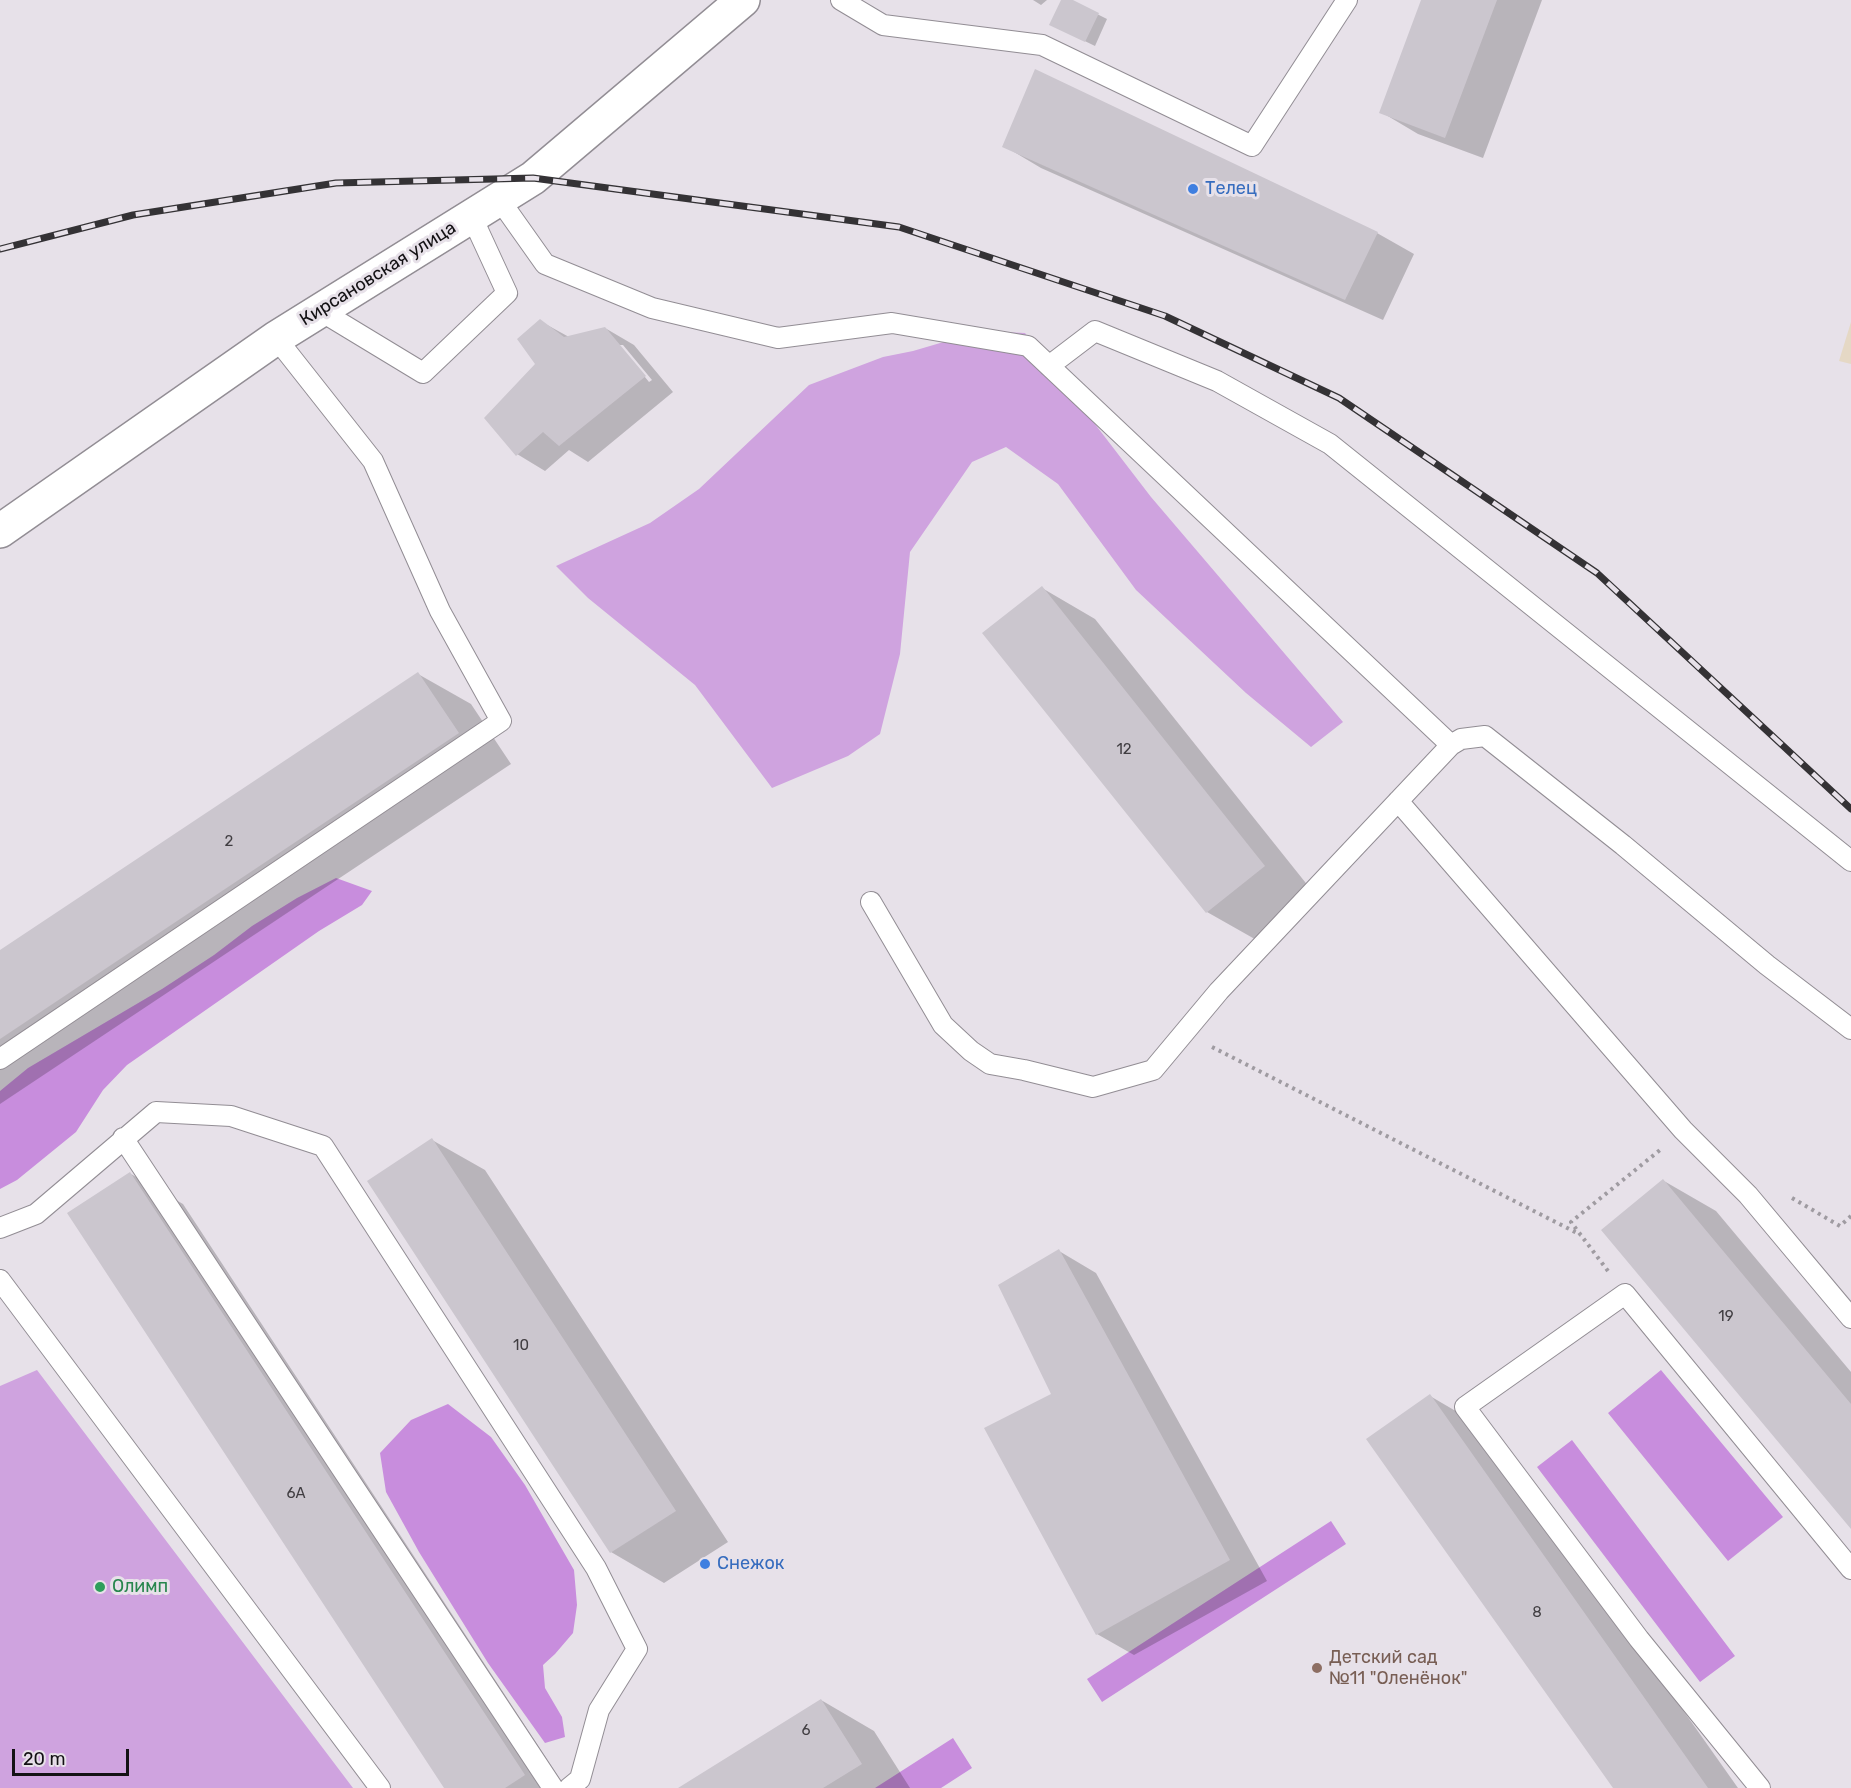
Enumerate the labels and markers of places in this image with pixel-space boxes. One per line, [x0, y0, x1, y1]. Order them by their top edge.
place label: Телец [1205, 178, 1257, 200]
marker: Телец [1186, 182, 1200, 196]
place label: Снежок [717, 1553, 784, 1575]
marker: Снежок [698, 1557, 712, 1571]
place label: Олимп [112, 1576, 168, 1598]
marker: Олимп [93, 1580, 107, 1594]
place label: Детский сад №11 "Оленёнок" [1329, 1647, 1468, 1690]
marker: Детский сад №11 "Оленёнок" [1310, 1661, 1324, 1675]

